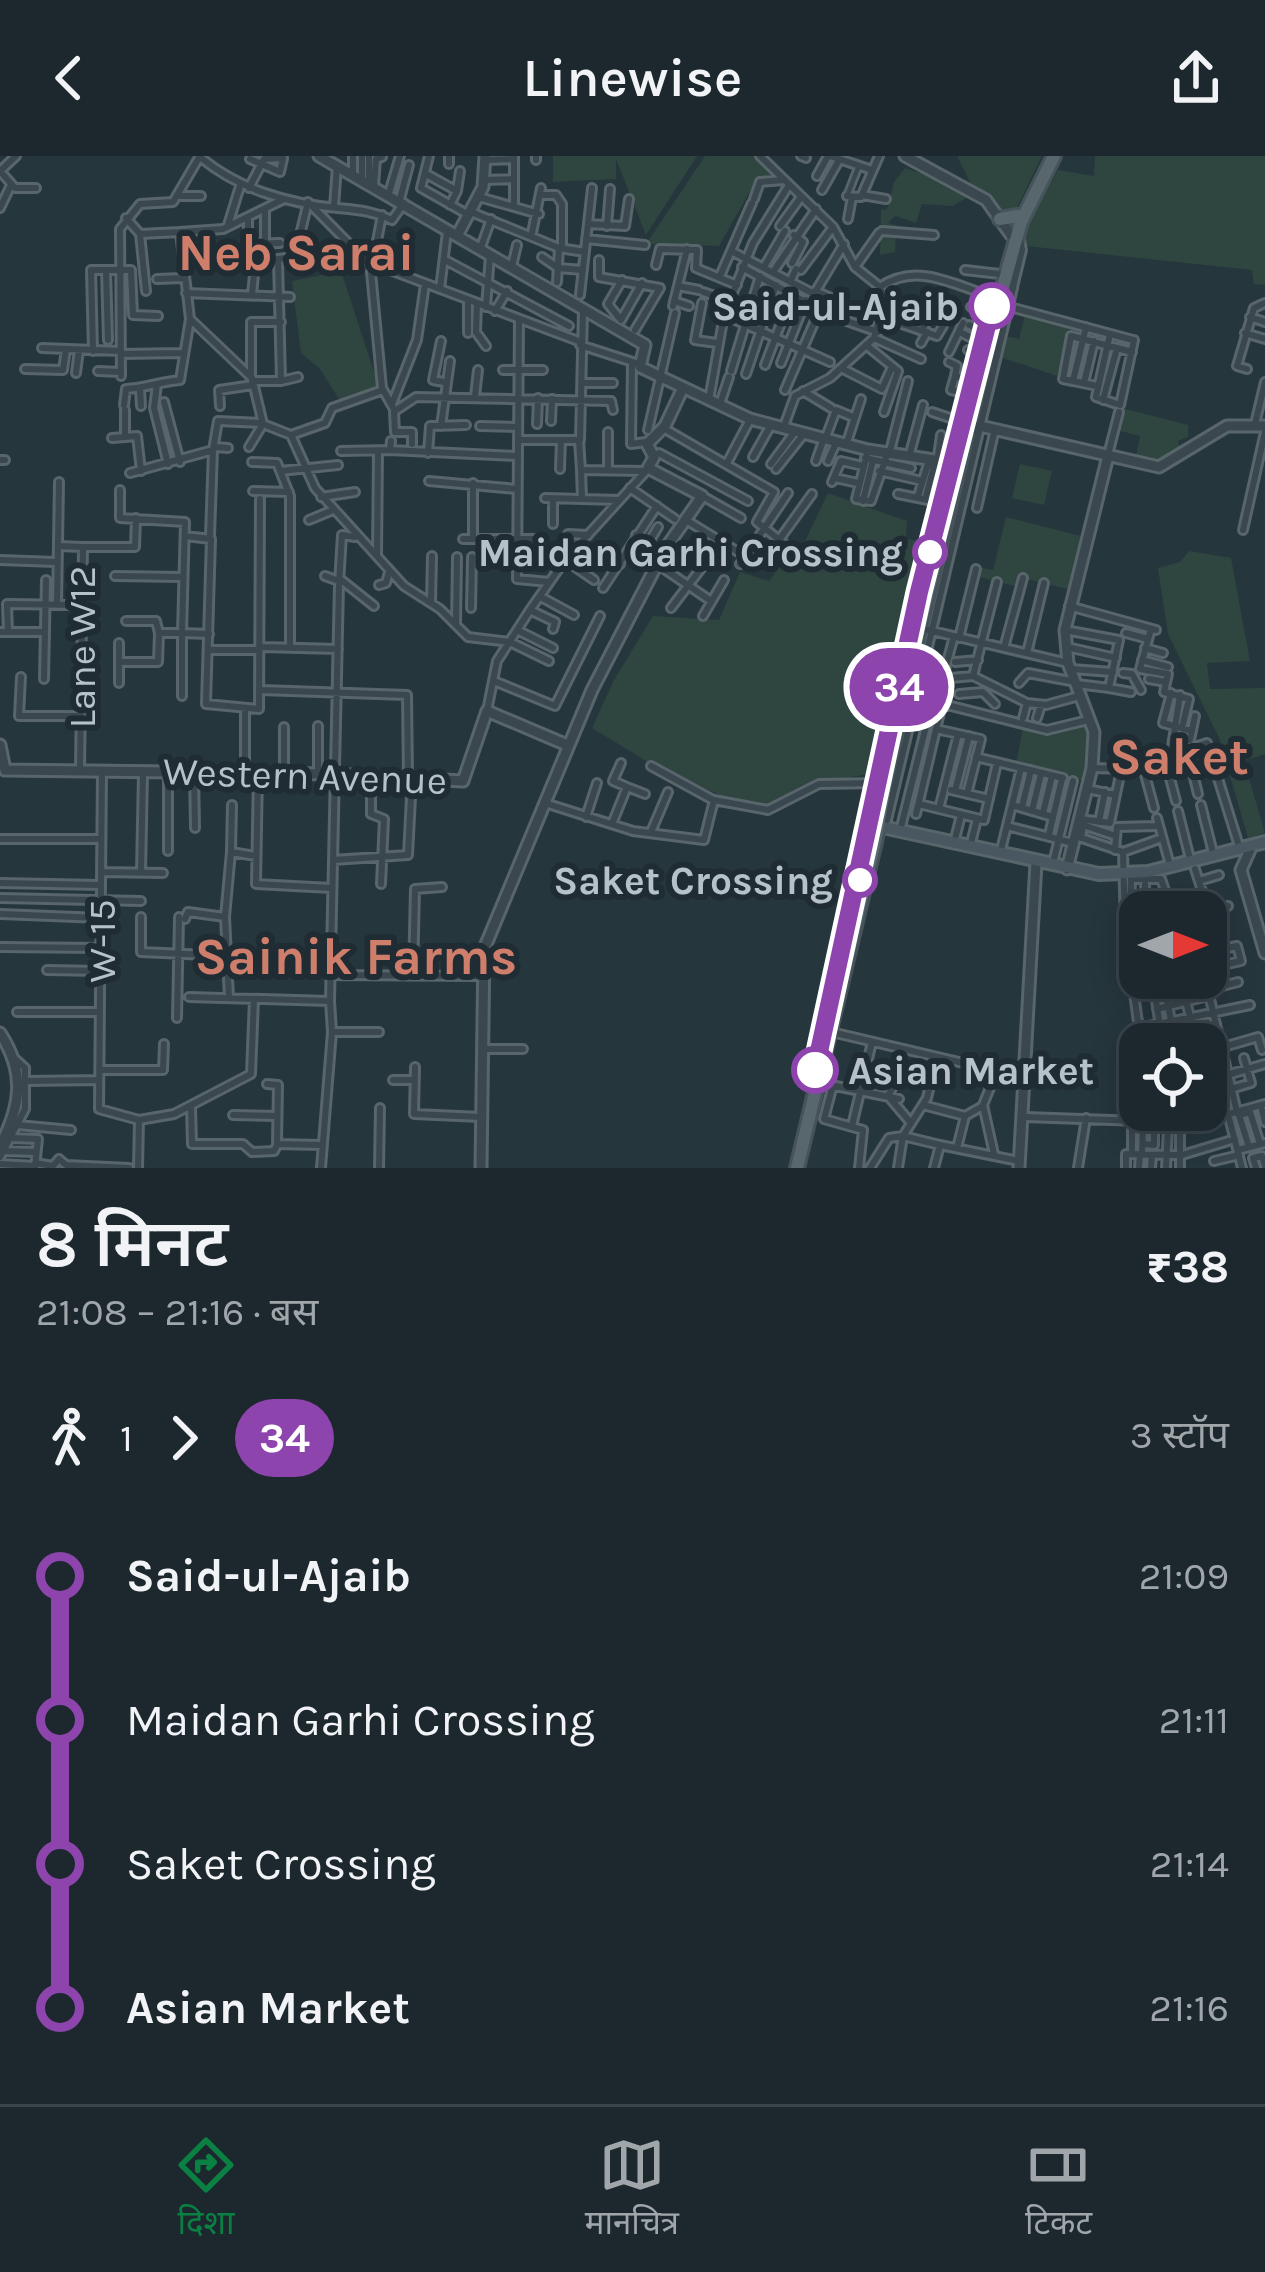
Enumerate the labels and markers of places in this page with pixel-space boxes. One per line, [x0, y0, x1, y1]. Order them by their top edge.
place label: Said-ul-Ajaib [712, 284, 959, 330]
marker: Said-ul-Ajaib [970, 284, 1014, 328]
place label: Maidan Garhi Crossing [478, 530, 903, 576]
marker: Maidan Garhi Crossing [914, 536, 946, 568]
place label: Saket Crossing [553, 858, 833, 904]
marker: Saket Crossing [844, 864, 876, 896]
marker: Asian Market [793, 1048, 837, 1092]
place label: Asian Market [848, 1048, 1094, 1094]

